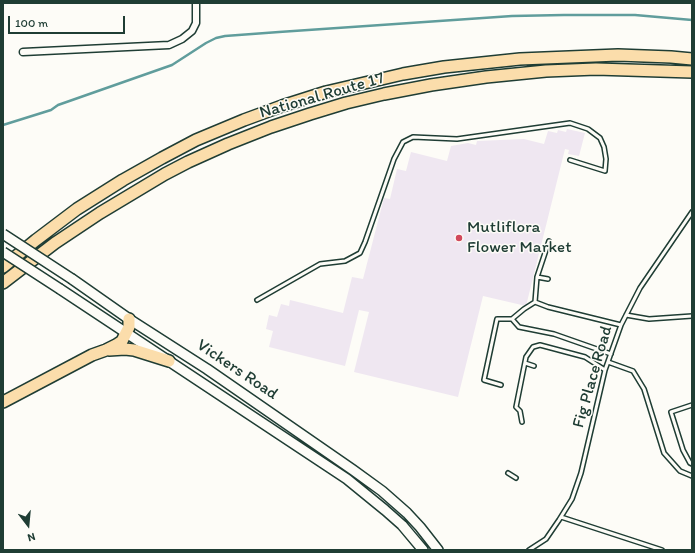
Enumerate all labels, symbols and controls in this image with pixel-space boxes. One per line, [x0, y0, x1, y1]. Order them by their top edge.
scale bar [10, 8, 127, 34]
text: 100 m [15, 16, 48, 30]
street label: National Route 17 [257, 68, 387, 124]
place label: Mutliflora Flower Market [467, 218, 572, 258]
marker: Mutliflora Flower Market [454, 233, 464, 243]
street label: Fig Place Road [569, 324, 617, 430]
street label: Vickers Road [192, 335, 282, 405]
north arrow [8, 505, 48, 545]
text: N [26, 530, 37, 544]

